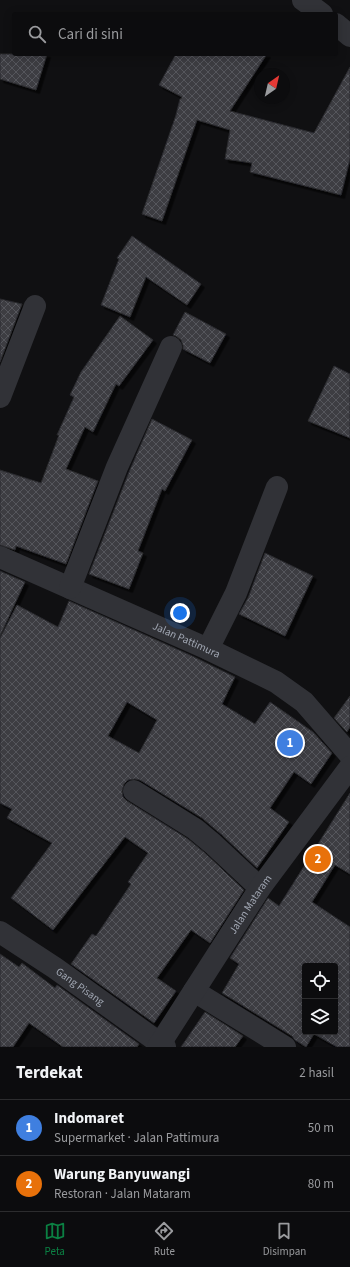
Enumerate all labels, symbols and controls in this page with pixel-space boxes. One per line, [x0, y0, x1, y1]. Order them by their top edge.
search box [12, 12, 338, 56]
icon: search [26, 23, 48, 45]
text: Cari di sini [58, 24, 123, 45]
north arrow [254, 68, 290, 104]
your location [170, 603, 190, 623]
street label: Jalan Pattimura [150, 618, 223, 661]
pin: 1 [277, 728, 303, 758]
pin: 2 [305, 844, 331, 874]
street label: Jalan Mataram [225, 871, 275, 937]
map controls [302, 963, 338, 1035]
button: locate [302, 963, 338, 999]
street label: Gang Pisang [53, 964, 108, 1009]
button: layers [302, 999, 338, 1035]
text: Terdekat [16, 1061, 82, 1085]
text: 2 hasil [299, 1064, 334, 1082]
text: Indomaret [54, 1108, 124, 1129]
text: 1 [26, 1119, 32, 1137]
text: 50 m [308, 1119, 334, 1137]
text: Supermarket · Jalan Pattimura [54, 1129, 219, 1147]
text: Warung Banyuwangi [54, 1164, 190, 1185]
text: 2 [26, 1175, 32, 1193]
text: 80 m [308, 1175, 334, 1193]
text: Restoran · Jalan Mataram [54, 1185, 191, 1203]
tab: Peta [44, 1220, 66, 1259]
tab: Rute [153, 1220, 175, 1259]
tab: Disimpan [263, 1220, 306, 1259]

